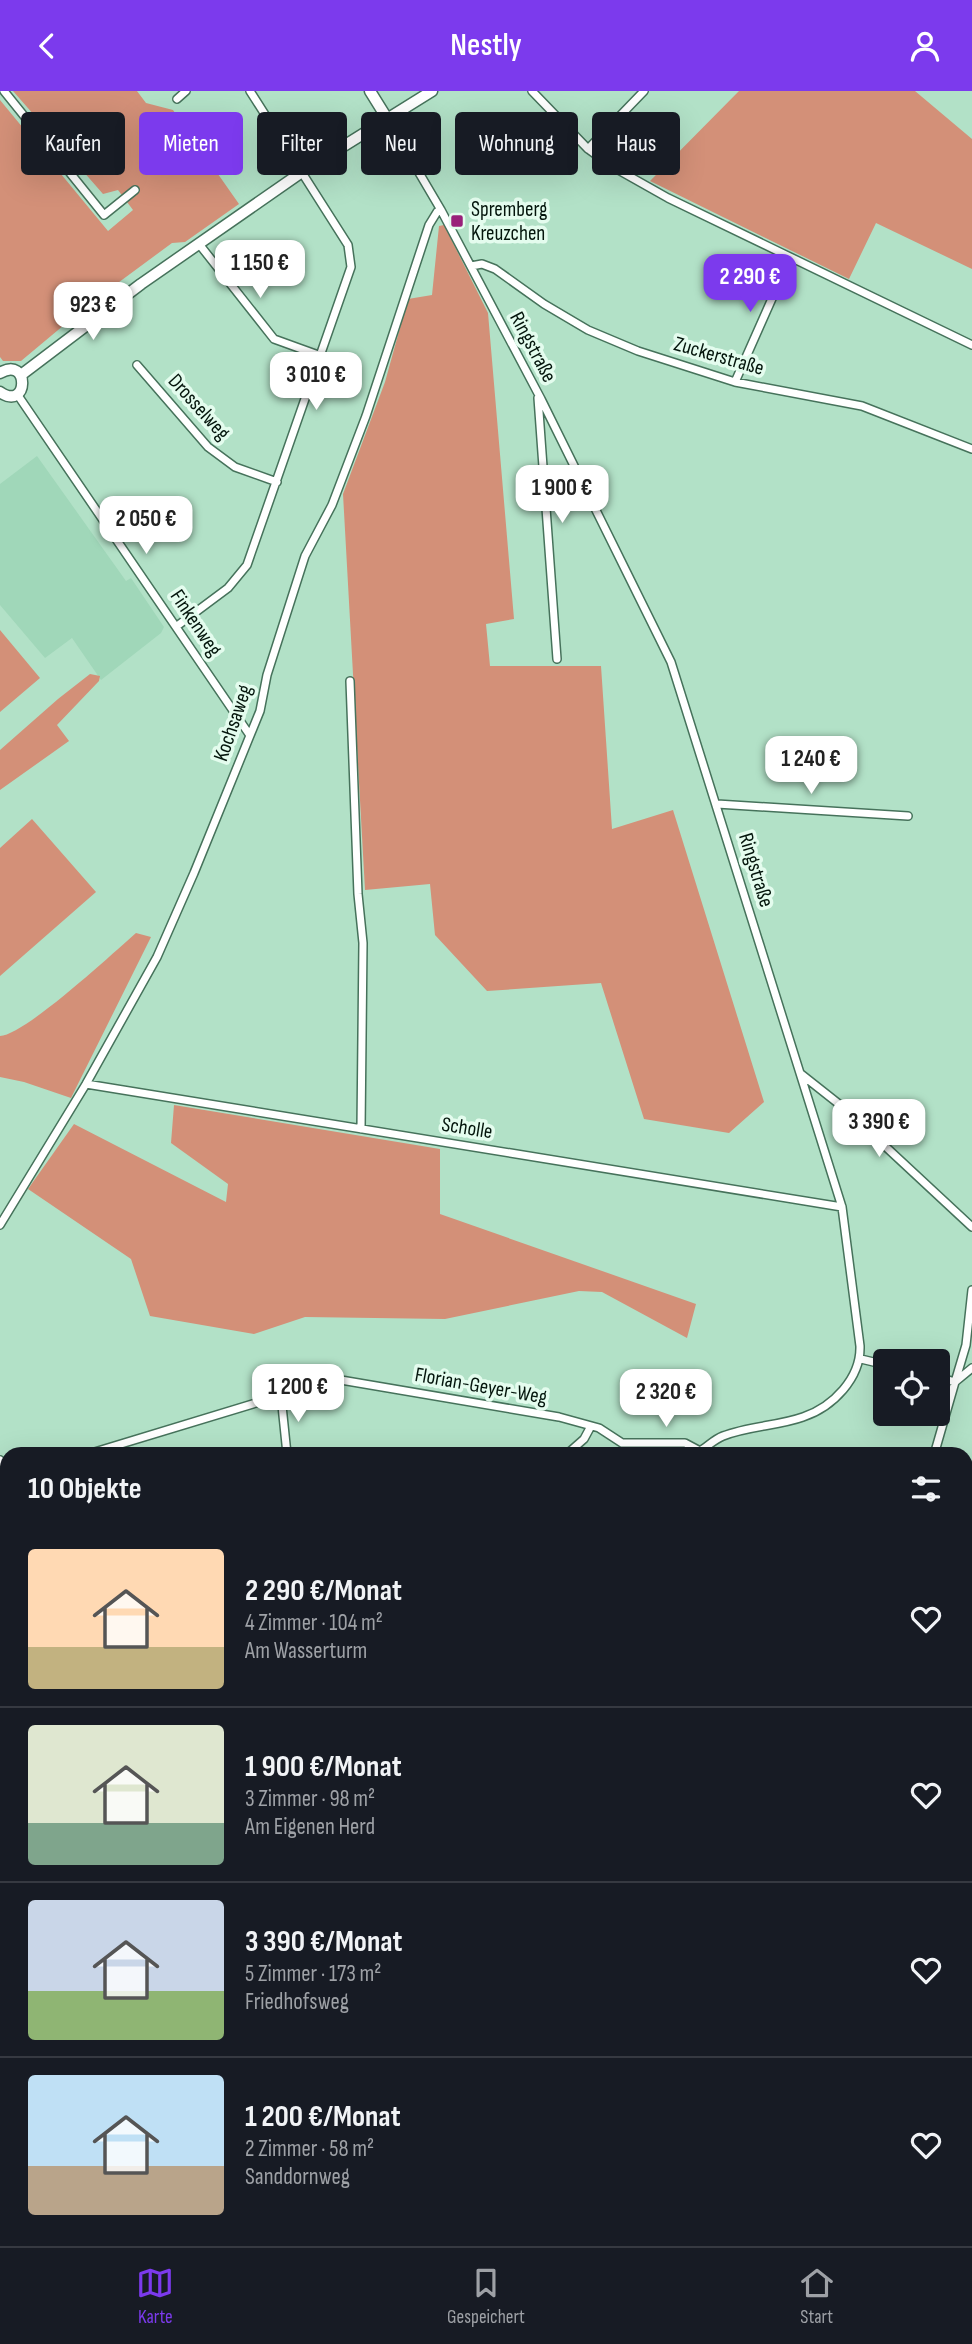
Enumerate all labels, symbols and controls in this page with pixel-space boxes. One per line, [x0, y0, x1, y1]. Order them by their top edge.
text: Nestly [450, 26, 522, 65]
icon: back [28, 27, 66, 65]
icon: person [906, 27, 944, 65]
chip: Kaufen [21, 112, 125, 175]
chip: Mieten [139, 112, 243, 175]
chip: Filter [257, 112, 347, 175]
chip: Neu [361, 112, 441, 175]
chip: Wohnung [455, 112, 578, 175]
chip: Haus [592, 112, 680, 175]
place label: Spremberg Kreuzchen [471, 197, 547, 246]
marker: Spremberg Kreuzchen [449, 213, 465, 229]
pin: 1 150 € [195, 241, 325, 300]
text: 1 150 € [231, 249, 289, 277]
pin: 2 290 € [685, 255, 815, 314]
text: 2 290 € [720, 263, 780, 291]
pin: 923 € [44, 282, 142, 342]
text: 923 € [70, 291, 116, 319]
street label: Ringstraße [504, 308, 562, 386]
street label: Zuckerstraße [671, 331, 767, 381]
pin: 3 010 € [251, 353, 381, 412]
text: 3 010 € [286, 361, 346, 389]
street label: Drosselweg [163, 369, 235, 445]
pin: 1 900 € [497, 465, 627, 525]
text: 1 900 € [532, 474, 592, 502]
pin: 2 050 € [81, 497, 211, 556]
text: 2 050 € [116, 505, 177, 533]
street label: Finkenweg [165, 585, 227, 661]
street label: Kochsaweg [208, 681, 258, 765]
pin: 1 240 € [746, 737, 876, 796]
text: 1 240 € [781, 745, 841, 773]
street label: Ringstraße [733, 830, 779, 910]
pin: 3 390 € [814, 1100, 944, 1159]
text: 3 390 € [848, 1108, 910, 1136]
street label: Scholle [440, 1112, 494, 1144]
map controls [873, 1349, 950, 1426]
button: locate [873, 1349, 950, 1426]
street label: Florian-Geyer-Weg [413, 1362, 549, 1410]
pin: 1 200 € [233, 1365, 363, 1424]
pin: 2 320 € [601, 1369, 731, 1429]
text: 1 200 € [268, 1373, 328, 1401]
text: 2 320 € [636, 1378, 696, 1406]
icon: filters [907, 1470, 945, 1508]
text: 10 Objekte [28, 1471, 141, 1507]
text: 2 290 €/Monat [245, 1573, 402, 1609]
icon: home [84, 1577, 168, 1661]
icon: heart [907, 1600, 945, 1638]
text: 4 Zimmer · 104 m² [245, 1609, 383, 1637]
text: Am Wasserturm [245, 1637, 367, 1665]
text: 1 900 €/Monat [245, 1749, 402, 1785]
icon: home [84, 1753, 168, 1837]
icon: heart [907, 1776, 945, 1814]
text: 3 Zimmer · 98 m² [245, 1785, 375, 1813]
text: Am Eigenen Herd [245, 1813, 375, 1841]
text: 3 390 €/Monat [245, 1924, 402, 1960]
icon: home [84, 1928, 168, 2012]
icon: heart [907, 1951, 945, 1989]
text: 5 Zimmer · 173 m² [245, 1960, 381, 1988]
text: Friedhofsweg [245, 1988, 349, 2016]
text: 1 200 €/Monat [245, 2099, 401, 2135]
icon: home [84, 2103, 168, 2187]
icon: heart [907, 2126, 945, 2164]
text: 2 Zimmer · 58 m² [245, 2135, 374, 2163]
text: Sanddornweg [245, 2163, 350, 2191]
tab: Karte [136, 2264, 174, 2329]
tab: Gespeichert [447, 2264, 525, 2329]
tab: Start [798, 2264, 836, 2329]

